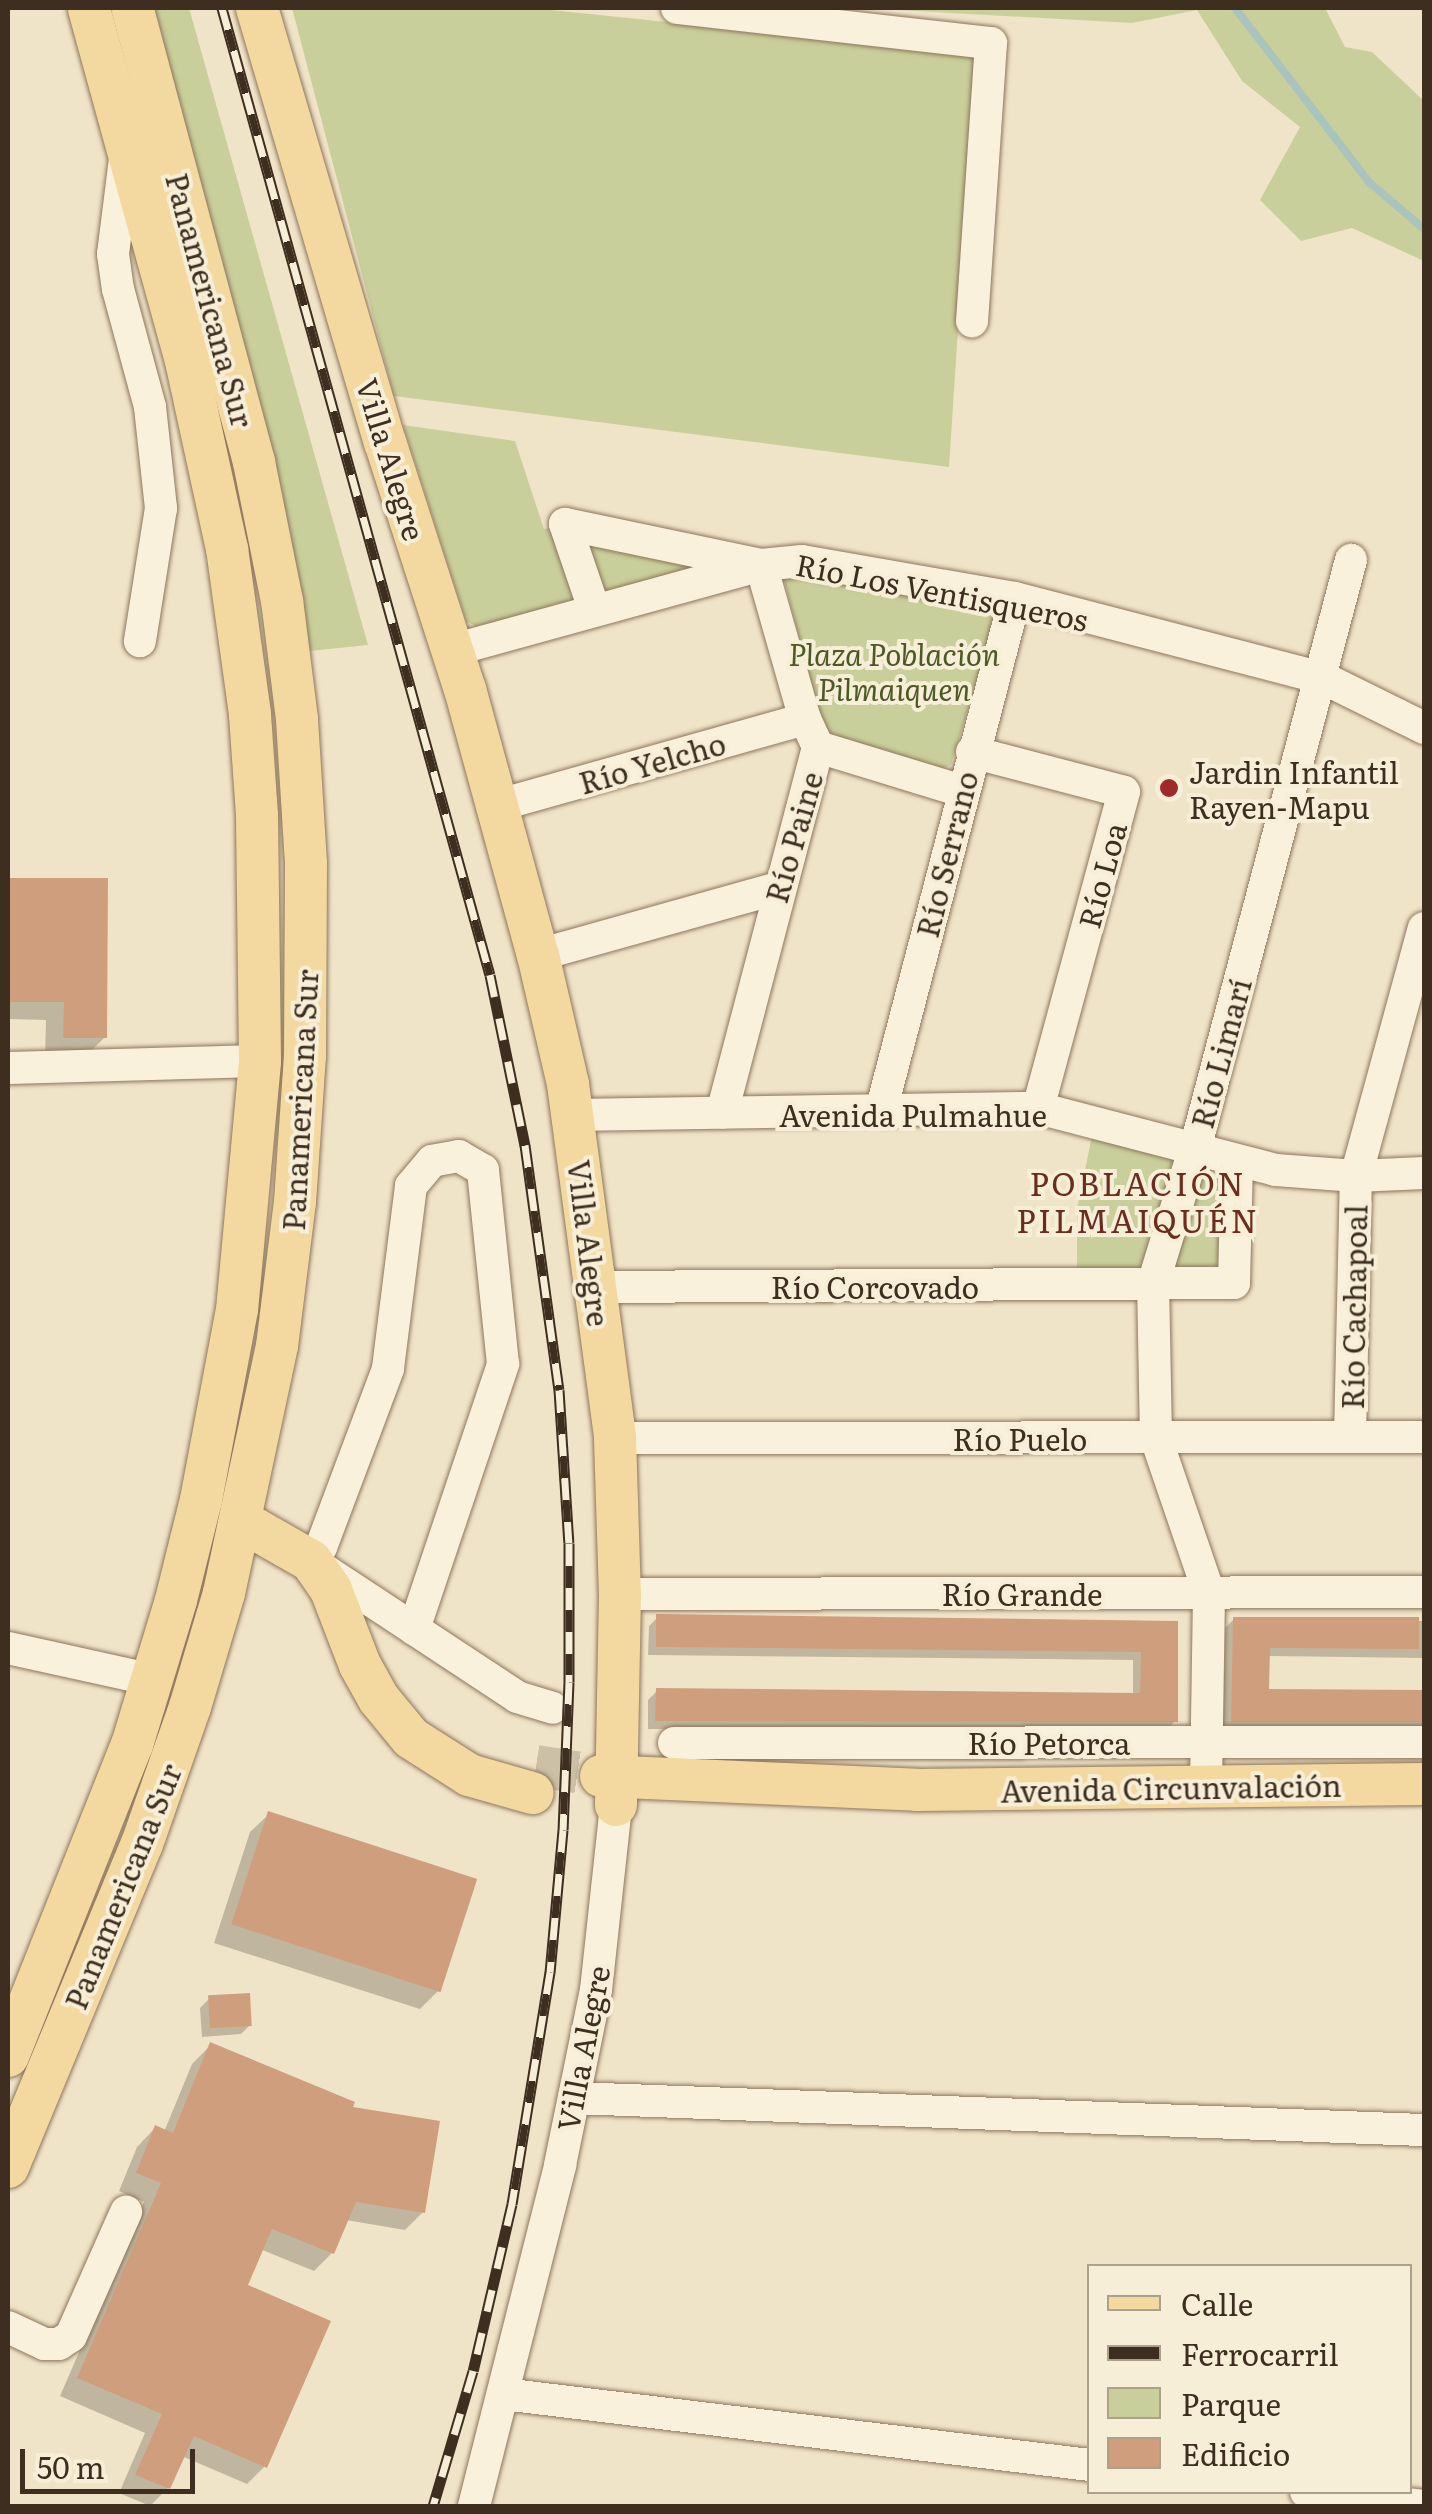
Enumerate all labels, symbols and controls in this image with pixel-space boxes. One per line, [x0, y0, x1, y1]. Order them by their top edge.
street label: Panamericana Sur [160, 169, 262, 431]
street label: Villa Alegre [350, 374, 434, 544]
street label: Río Los Ventisqueros [793, 545, 1091, 637]
park label: Plaza Población Pilmaiquen [788, 635, 1000, 706]
street label: Río Yelcho [575, 724, 729, 800]
place label: Jardin Infantil Rayen-Mapu [1189, 753, 1399, 824]
street label: Río Paine [757, 767, 829, 907]
street label: Río Serrano [908, 767, 984, 941]
marker: Jardin Infantil Rayen-Mapu [1158, 777, 1180, 799]
street label: Río Loa [1070, 818, 1132, 932]
street label: Panamericana Sur [274, 968, 324, 1232]
street label: Río Limarí [1183, 974, 1257, 1132]
street label: Avenida Pulmahue [779, 1096, 1047, 1132]
street label: Villa Alegre [562, 1158, 618, 1328]
district label: POBLACIÓN PILMAIQUÉN [1016, 1164, 1260, 1239]
street label: Río Cachapoal [1333, 1204, 1373, 1410]
street label: Río Corcovado [771, 1268, 979, 1304]
street label: Río Puelo [953, 1420, 1087, 1456]
street label: Río Grande [941, 1575, 1103, 1611]
street label: Río Petorca [968, 1724, 1130, 1760]
street label: Panamericana Sur [56, 1758, 188, 2014]
street label: Avenida Circunvalación [1000, 1766, 1342, 1808]
street label: Villa Alegre [548, 1962, 616, 2134]
legend [1087, 2264, 1412, 2494]
text: Calle [1181, 2281, 1253, 2325]
text: Ferrocarril [1181, 2331, 1338, 2375]
text: Parque [1181, 2381, 1281, 2425]
scale bar [25, 2429, 200, 2491]
text: Edificio [1181, 2431, 1290, 2475]
text: 50 m [37, 2444, 105, 2488]

